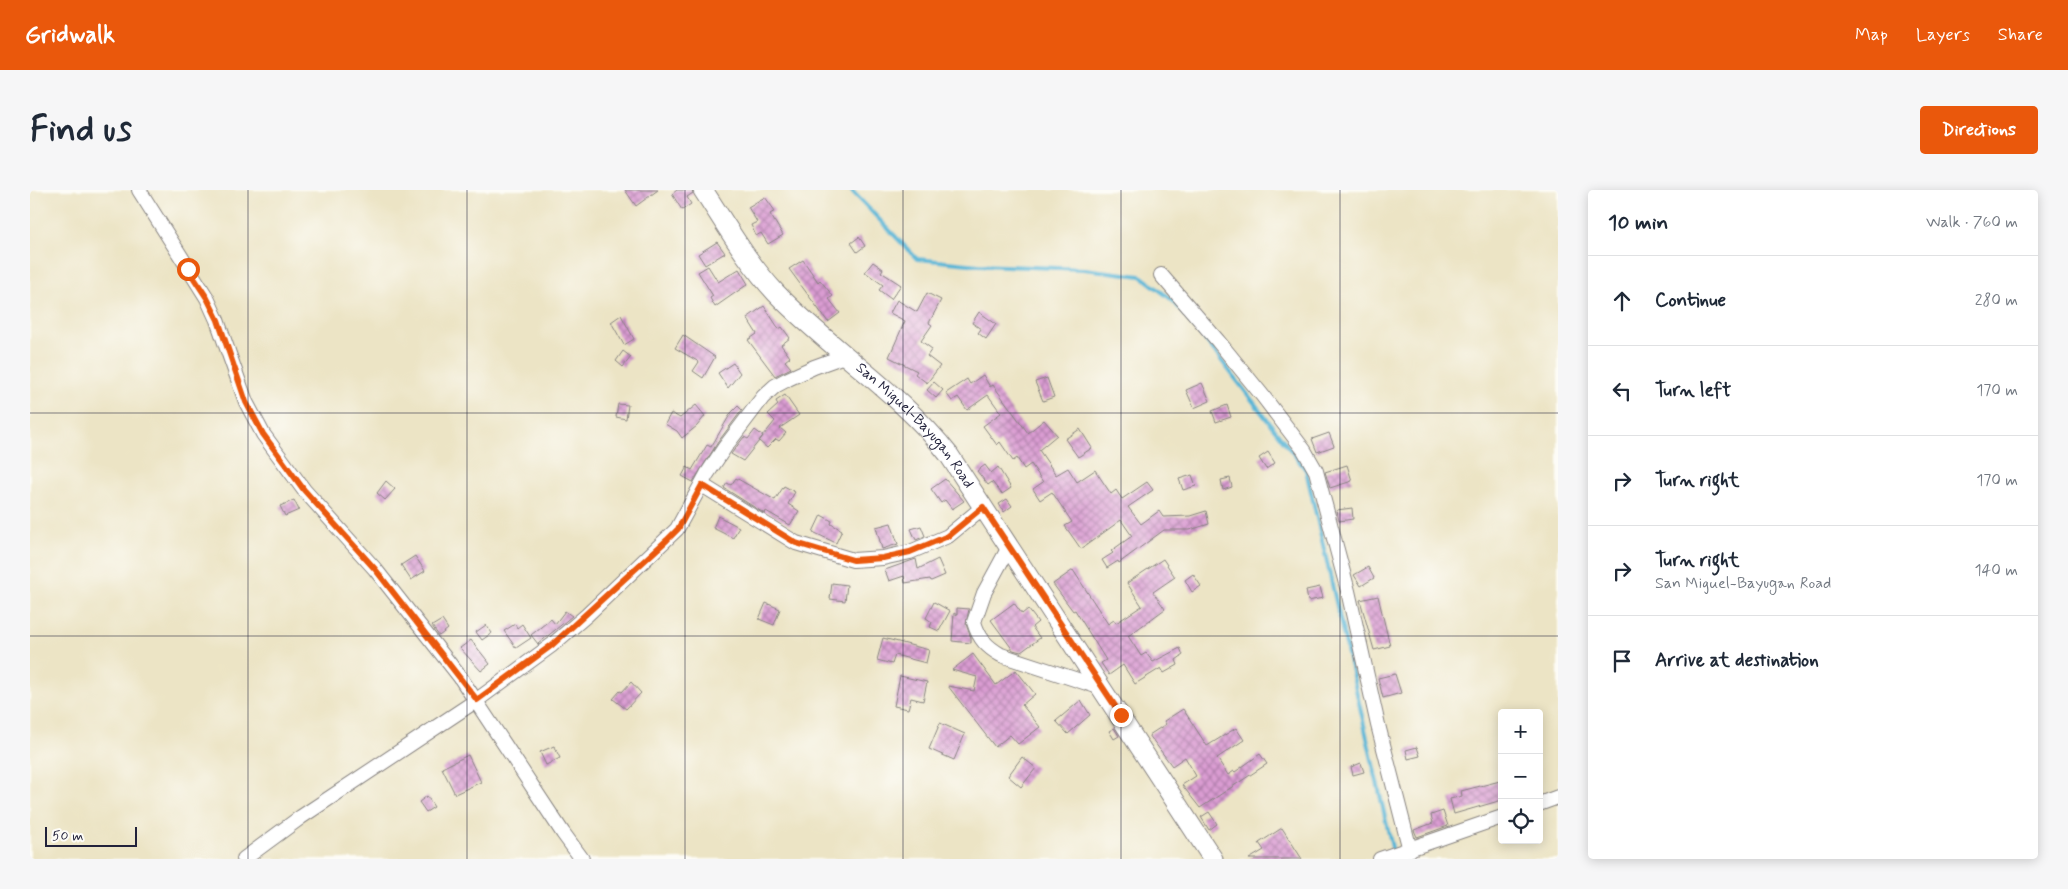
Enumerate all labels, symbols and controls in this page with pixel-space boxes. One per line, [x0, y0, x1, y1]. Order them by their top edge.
text: Gridwalk [25, 20, 115, 51]
text: Map [1855, 23, 1888, 47]
text: Layers [1916, 23, 1970, 47]
text: Share [1998, 23, 2043, 47]
button: Directions [1920, 106, 2038, 154]
text: Find us [30, 107, 132, 153]
text: 10 min [1608, 209, 1668, 237]
text: Walk · 760 m [1926, 212, 2018, 233]
route start [177, 258, 200, 281]
icon: ahead [1608, 287, 1636, 315]
text: Continue [1655, 288, 1726, 313]
text: 280 m [1975, 290, 2018, 311]
street label: San Miguel-Bayugan Road [851, 358, 978, 492]
icon: left [1608, 377, 1636, 405]
text: Turn left [1655, 378, 1731, 403]
text: 170 m [1976, 380, 2018, 401]
icon: right [1608, 467, 1636, 495]
text: Turn right [1655, 468, 1739, 493]
text: 170 m [1976, 470, 2018, 491]
text: Turn right [1655, 548, 1739, 573]
icon: right [1608, 557, 1636, 585]
text: 140 m [1974, 560, 2018, 581]
text: San Miguel-Bayugan Road [1655, 573, 1831, 594]
icon: arrive [1608, 647, 1636, 675]
text: Arrive at destination [1655, 648, 1819, 673]
route end [1110, 704, 1133, 727]
map controls [1498, 709, 1543, 844]
button: + [1498, 709, 1543, 754]
button: − [1498, 754, 1543, 799]
button: locate [1498, 799, 1543, 844]
scale bar [45, 824, 138, 847]
text: 50 m [52, 827, 83, 845]

